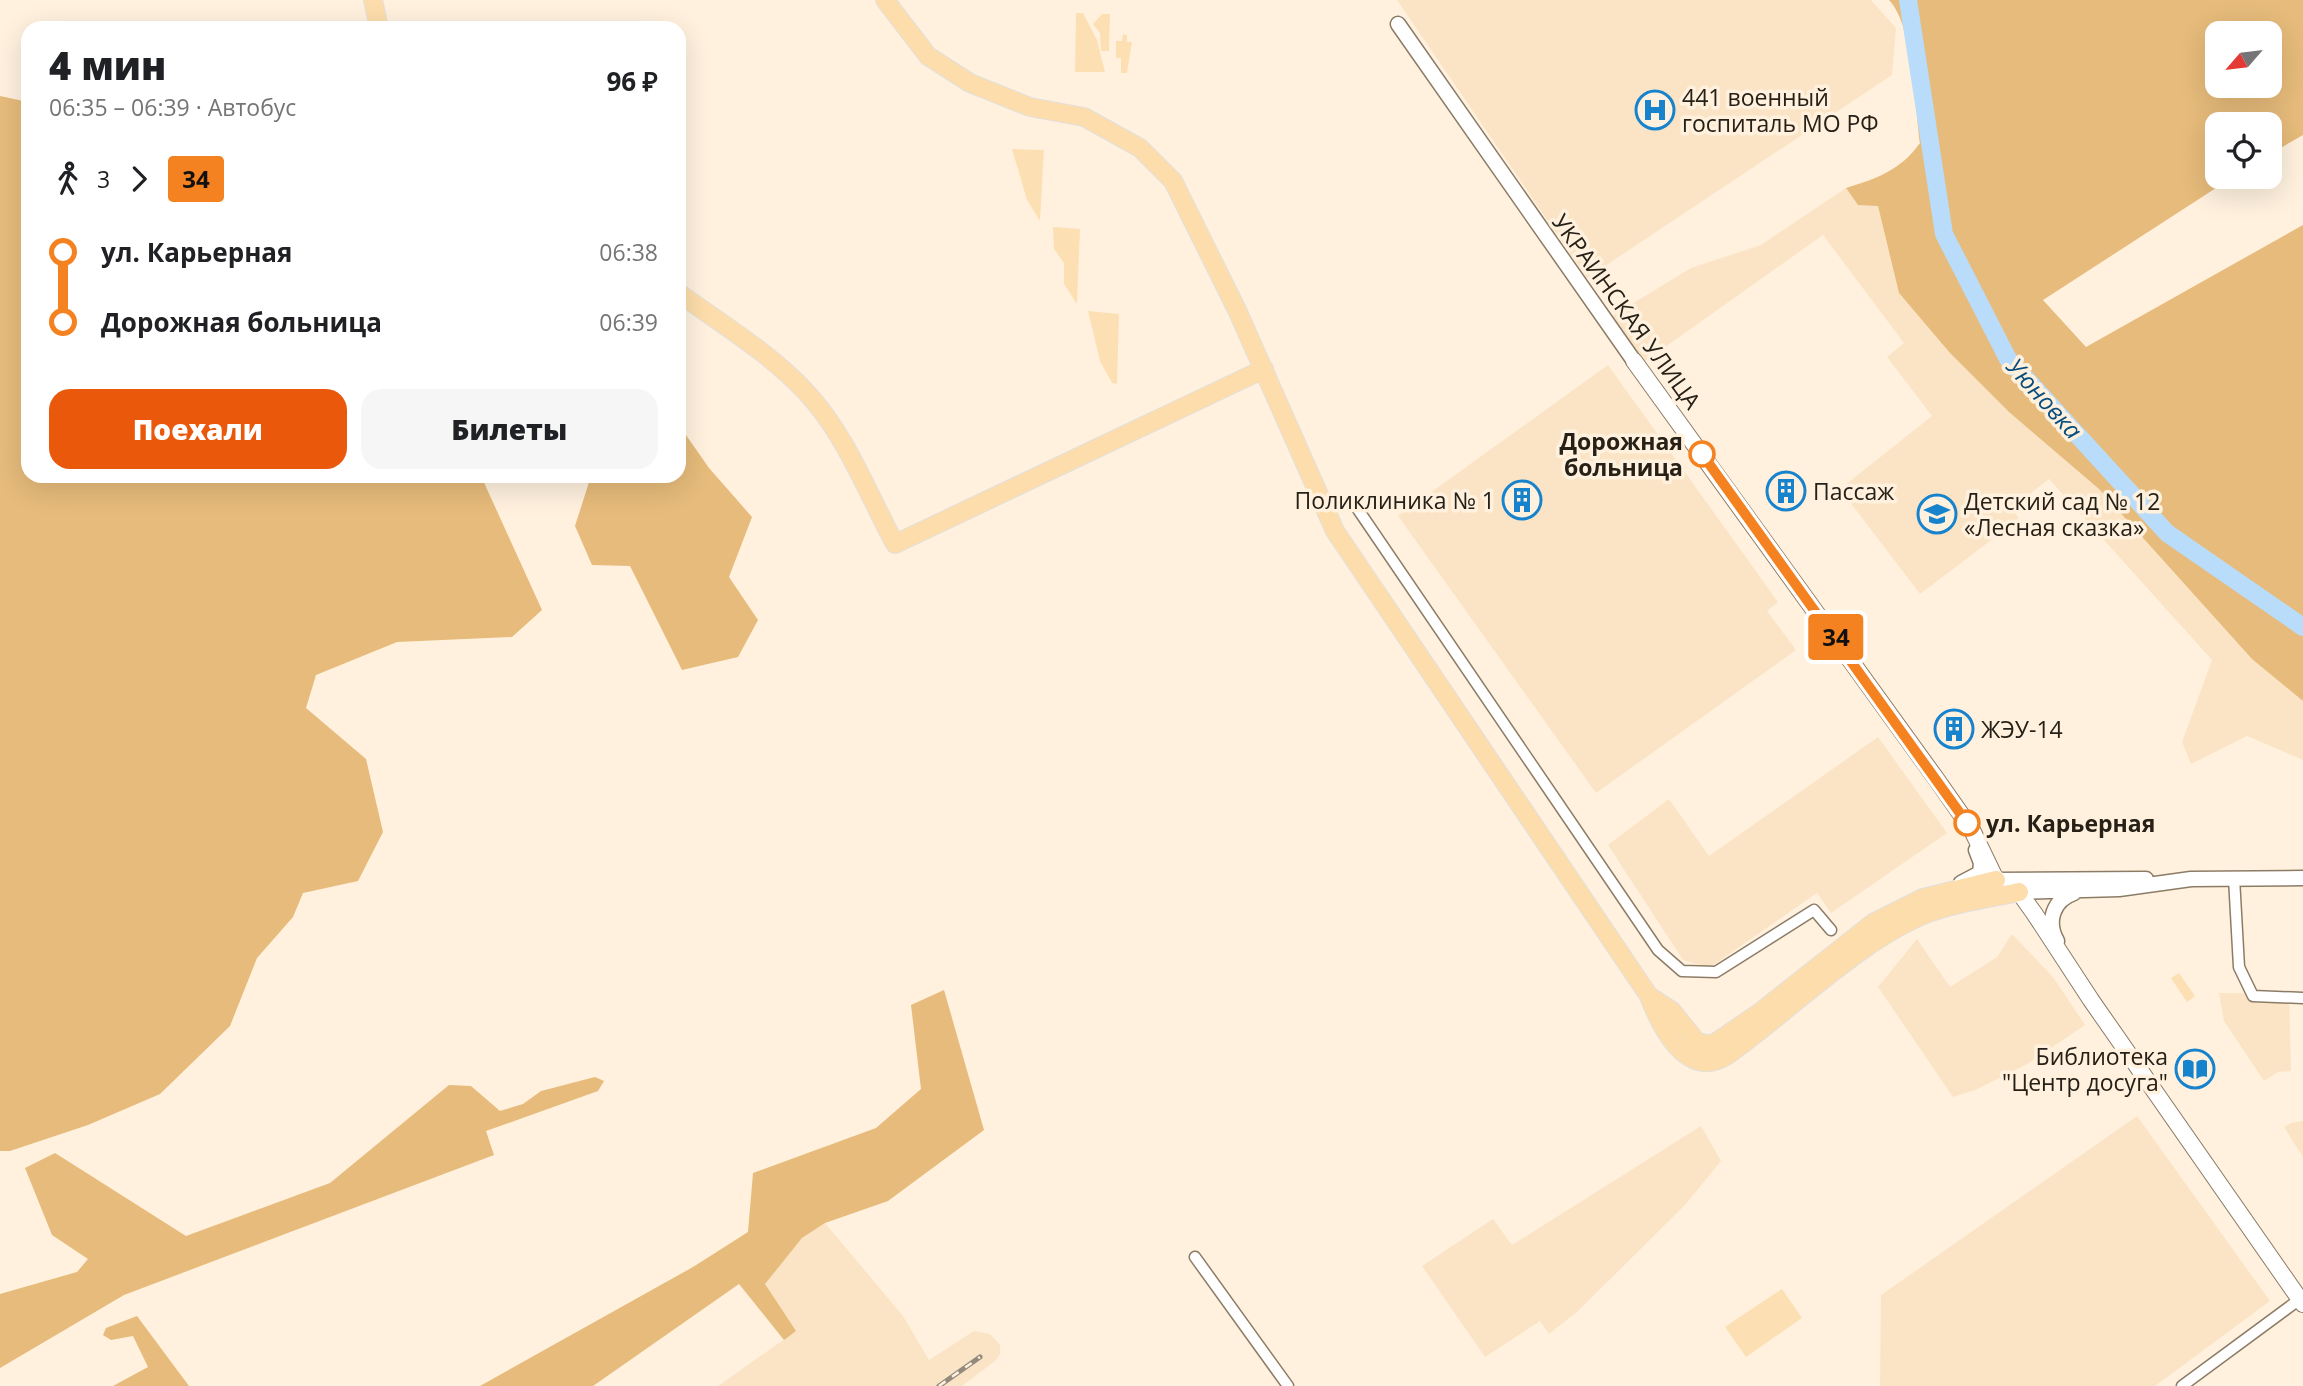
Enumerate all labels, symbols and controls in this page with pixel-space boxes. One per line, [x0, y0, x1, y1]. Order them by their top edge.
north arrow [2205, 21, 2282, 98]
map controls [2205, 21, 2282, 189]
text: 4 мин [49, 39, 166, 91]
text: 96 ₽ [606, 63, 658, 99]
place label: 441 военный госпиталь МО РФ [1682, 81, 1879, 139]
hospital icon: 441 военный госпиталь МО РФ [1634, 89, 1676, 131]
text: 06:35 – 06:39 · Автобус [49, 91, 296, 123]
button: locate [2205, 112, 2282, 189]
icon: walk [49, 160, 87, 198]
icon: forward [120, 160, 158, 198]
text: 34 [182, 162, 210, 195]
text: 3 [97, 163, 110, 195]
street label: УКРАИНСКАЯ УЛИЦА [1545, 207, 1709, 415]
text: ул. Карьерная [101, 234, 292, 270]
text: 06:38 [599, 236, 658, 268]
text: Дорожная больница [101, 304, 382, 340]
text: 06:39 [599, 306, 658, 338]
water label: Уюновка [1999, 350, 2090, 446]
button: Поехали [49, 389, 347, 469]
button: Билеты [361, 389, 658, 469]
place label: Дорожная больница [1560, 425, 1683, 483]
marker: Дорожная больница [1689, 441, 1715, 467]
building icon: Пассаж [1765, 470, 1807, 512]
place label: Пассаж [1813, 475, 1894, 507]
building icon: Поликлиника № 1 [1501, 479, 1543, 521]
place label: Поликлиника № 1 [1295, 484, 1495, 516]
place label: Детский сад № 12 «Лесная сказка» [1964, 485, 2160, 543]
school or university icon: Детский сад № 12 «Лесная сказка» [1916, 493, 1958, 535]
line badge: 34 [1804, 614, 1868, 660]
text: 34 [1822, 620, 1850, 653]
building icon: ЖЭУ-14 [1933, 708, 1975, 750]
place label: ЖЭУ-14 [1981, 713, 2063, 745]
place label: ул. Карьерная [1986, 807, 2155, 839]
marker: ул. Карьерная [1954, 810, 1980, 836]
place label: Библиотека "Центр досуга" [2002, 1040, 2168, 1098]
library icon: Библиотека "Центр досуга" [2174, 1048, 2216, 1090]

